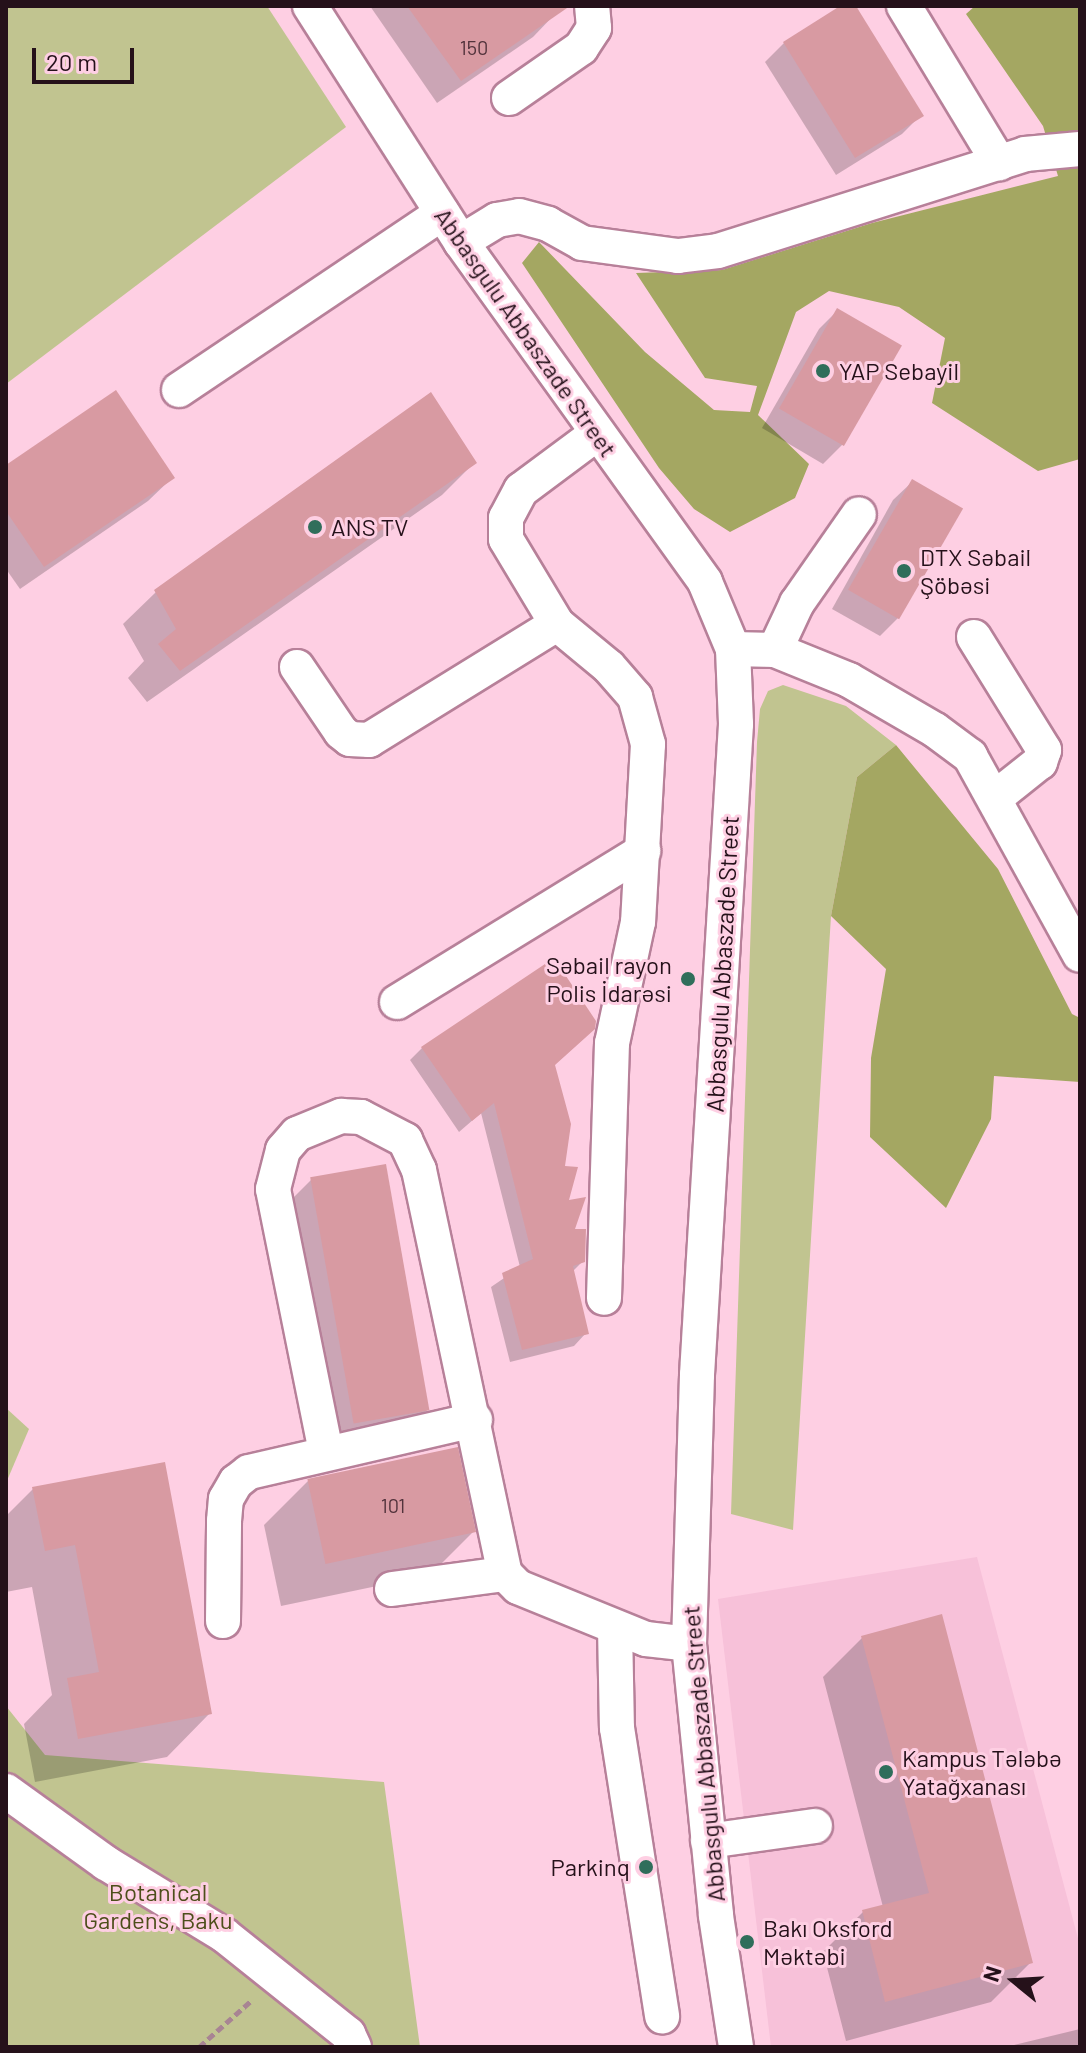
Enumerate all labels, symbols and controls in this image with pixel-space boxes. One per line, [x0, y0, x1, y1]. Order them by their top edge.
scale bar [36, 32, 138, 82]
house number: 150 [460, 35, 488, 59]
text: 20 m [46, 47, 97, 76]
street label: Abbasgulu Abbaszade Street [429, 202, 623, 462]
place label: YAP Sebayil [839, 357, 959, 385]
marker: YAP Sebayil [814, 362, 832, 380]
place label: ANS TV [331, 513, 408, 541]
marker: ANS TV [306, 518, 324, 536]
place label: DTX Səbail Şöbəsi [920, 543, 1031, 599]
marker: DTX Səbail Şöbəsi [895, 562, 913, 580]
street label: Abbasgulu Abbaszade Street [700, 815, 744, 1113]
place label: Səbail rayon Polis İdarəsi [546, 951, 672, 1007]
marker: Səbail rayon Polis İdarəsi [679, 970, 697, 988]
house number: 101 [381, 1493, 405, 1517]
street label: Abbasgulu Abbaszade Street [676, 1605, 730, 1903]
place label: Kampus Tələbə Yatağxanası [902, 1744, 1062, 1800]
marker: Kampus Tələbə Yatağxanası [877, 1763, 895, 1781]
place label: Parkinq [551, 1853, 630, 1881]
marker: Parkinq [637, 1858, 655, 1876]
park label: Botanical Gardens, Baku [84, 1878, 232, 1934]
place label: Bakı Oksford Məktəbi [763, 1914, 893, 1970]
marker: Bakı Oksford Məktəbi [738, 1933, 756, 1951]
north arrow [974, 1941, 1054, 2021]
text: N [977, 1963, 1006, 1985]

